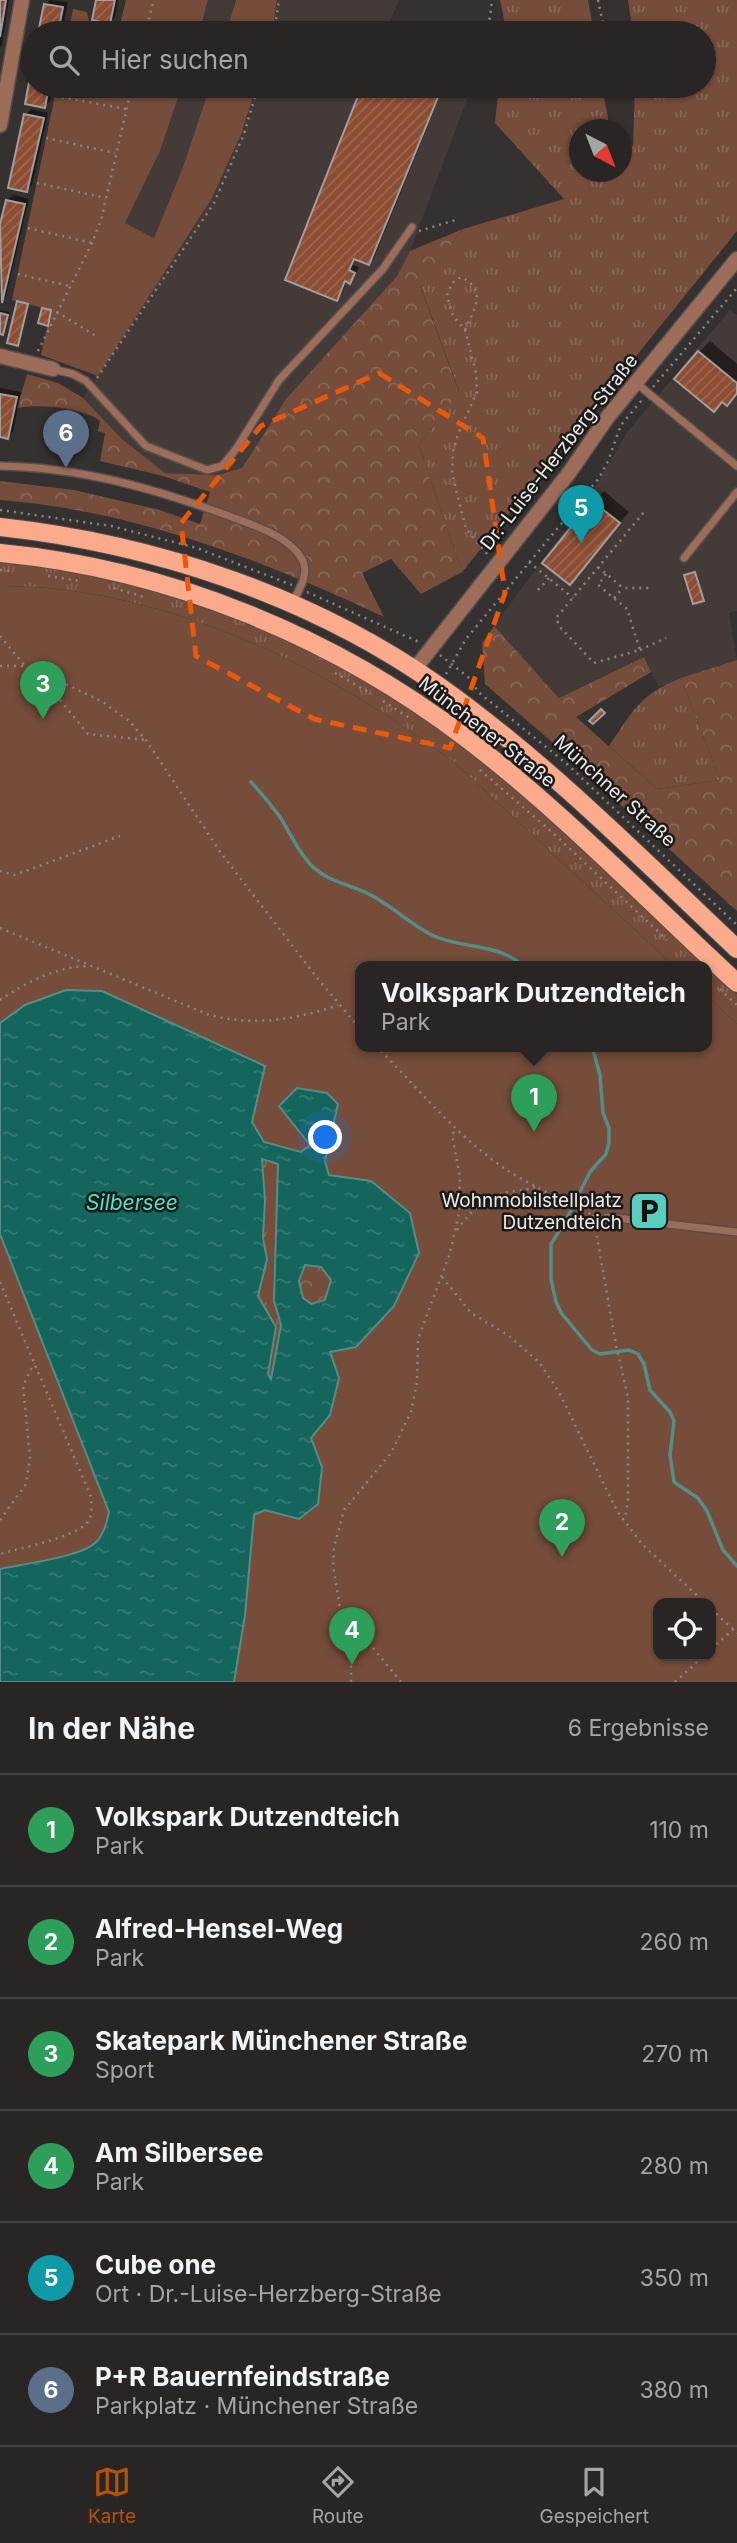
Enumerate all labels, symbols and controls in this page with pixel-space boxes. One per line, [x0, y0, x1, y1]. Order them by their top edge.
search box [21, 21, 716, 98]
icon: search [45, 41, 83, 79]
text: Hier suchen [101, 44, 249, 75]
north arrow [569, 119, 632, 182]
street label: Dr.-Luise-Herzberg-Straße [475, 350, 643, 554]
pin: 6 [43, 410, 89, 468]
pin: 5 [558, 485, 604, 543]
pin: 3 [20, 661, 66, 719]
street label: Münchener Straße [414, 672, 560, 792]
street label: Münchner Straße [550, 730, 680, 852]
popup [355, 961, 712, 1052]
text: Volkspark Dutzendteich [381, 977, 686, 1008]
text: Park [381, 1008, 430, 1036]
pin: 1 [511, 1074, 557, 1132]
your location [308, 1120, 342, 1154]
place label: Wohnmobilstellplatz Dutzendteich [442, 1189, 622, 1234]
water label: Silbersee [86, 1190, 178, 1215]
parking icon: Wohnmobilstellplatz Dutzendteich [628, 1190, 670, 1232]
pin: 2 [539, 1499, 585, 1557]
map controls [653, 1598, 716, 1661]
button: locate [653, 1598, 716, 1661]
pin: 4 [329, 1607, 375, 1665]
text: In der Nähe [28, 1710, 195, 1746]
text: 6 Ergebnisse [568, 1714, 709, 1742]
text: Volkspark Dutzendteich [95, 1801, 400, 1832]
text: 1 [46, 1816, 56, 1844]
text: 110 m [649, 1816, 709, 1844]
text: Park [95, 1832, 144, 1860]
text: Alfred-Hensel-Weg [95, 1913, 343, 1944]
text: 2 [44, 1928, 58, 1956]
text: 260 m [640, 1928, 709, 1956]
text: Park [95, 1944, 144, 1972]
text: Skatepark Münchener Straße [95, 2025, 467, 2056]
text: 3 [44, 2040, 58, 2068]
text: 270 m [641, 2040, 709, 2068]
text: Sport [95, 2056, 154, 2084]
text: Am Silbersee [95, 2137, 263, 2168]
text: 4 [43, 2152, 59, 2180]
text: 280 m [640, 2152, 709, 2180]
text: Park [95, 2168, 144, 2196]
text: Cube one [95, 2249, 216, 2280]
text: 5 [44, 2264, 58, 2292]
text: 350 m [640, 2264, 709, 2292]
text: Ort · Dr.-Luise-Herzberg-Straße [95, 2280, 442, 2308]
text: P+R Bauernfeindstraße [95, 2361, 390, 2392]
text: 6 [44, 2376, 58, 2404]
text: 380 m [639, 2376, 709, 2404]
text: Parkplatz · Münchener Straße [95, 2392, 418, 2420]
tab: Karte [88, 2463, 136, 2528]
tab: Route [312, 2463, 364, 2528]
tab: Gespeichert [540, 2463, 649, 2528]

